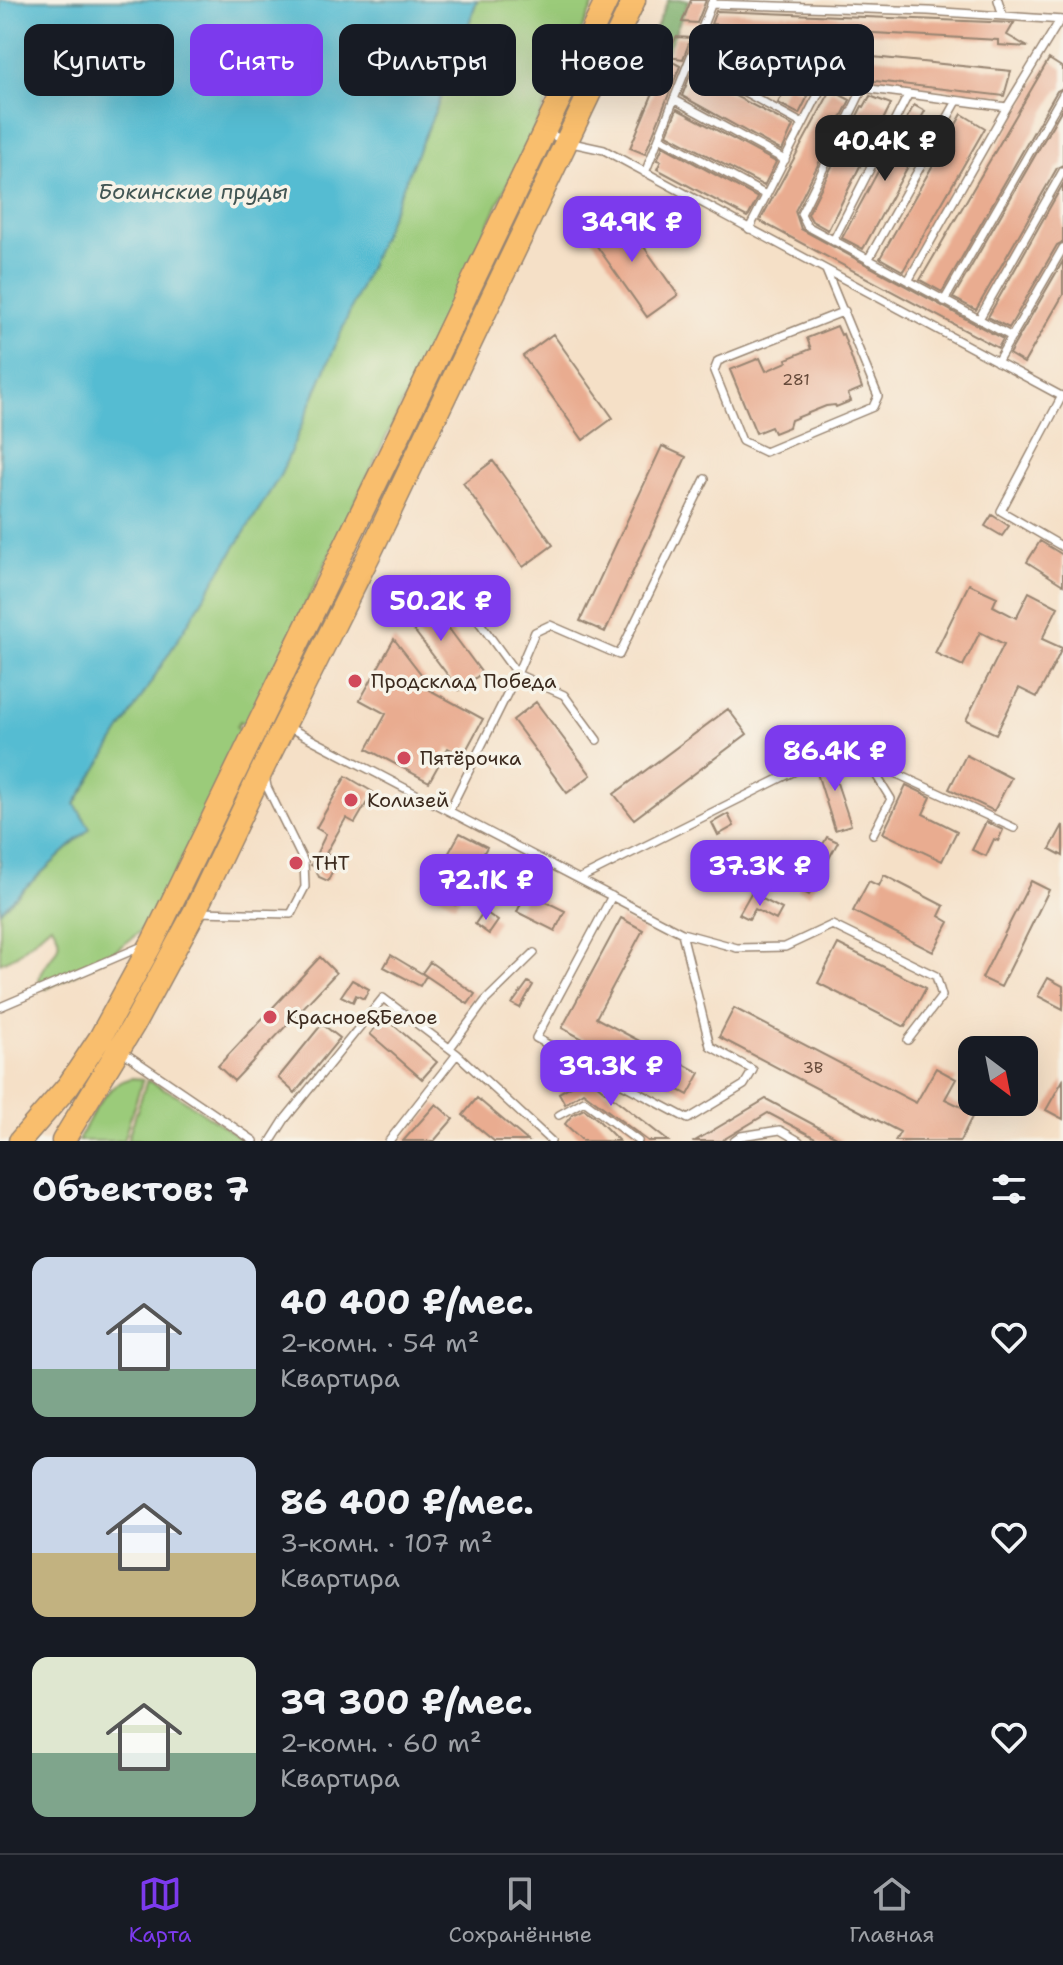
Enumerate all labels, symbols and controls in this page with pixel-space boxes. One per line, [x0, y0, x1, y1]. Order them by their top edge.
chip: Купить [24, 24, 174, 96]
chip: Снять [190, 24, 323, 96]
chip: Фильтры [339, 24, 516, 96]
chip: Новое [532, 24, 673, 96]
chip: Квартира [689, 24, 874, 96]
pin: 40.4K ₽ [811, 115, 959, 183]
text: 40.4K ₽ [833, 123, 937, 158]
water label: Бокинские пруды [98, 177, 288, 206]
pin: 34.9K ₽ [558, 196, 706, 264]
text: 34.9K ₽ [581, 204, 683, 239]
house number: 281 [782, 369, 810, 390]
pin: 50.2K ₽ [367, 575, 515, 643]
text: 50.2K ₽ [389, 583, 493, 618]
place label: Продсклад Победа [371, 668, 557, 694]
marker: Продсклад Победа [346, 672, 364, 690]
pin: 86.4K ₽ [761, 725, 909, 793]
text: 86.4K ₽ [783, 733, 887, 768]
place label: Пятёрочка [420, 745, 522, 771]
marker: Пятёрочка [395, 749, 413, 767]
place label: Колизей [367, 787, 449, 813]
marker: Колизей [342, 791, 360, 809]
pin: 37.3K ₽ [686, 840, 834, 908]
text: 37.3K ₽ [708, 848, 812, 883]
place label: ТНТ [312, 850, 350, 876]
marker: ТНТ [287, 854, 305, 872]
pin: 72.1K ₽ [412, 854, 560, 922]
text: 72.1K ₽ [438, 862, 534, 897]
place label: Красное&Белое [286, 1004, 438, 1030]
marker: Красное&Белое [261, 1008, 279, 1026]
north arrow [958, 1036, 1038, 1116]
map controls [958, 1036, 1038, 1116]
pin: 39.3K ₽ [537, 1040, 685, 1108]
text: 39.3K ₽ [558, 1048, 664, 1083]
house number: 3В [803, 1057, 823, 1078]
text: Объектов: 7 [32, 1166, 249, 1212]
icon: filters [987, 1167, 1031, 1211]
text: 40 400 ₽/мес. [280, 1279, 534, 1325]
icon: home [96, 1289, 192, 1385]
icon: heart [987, 1315, 1031, 1359]
text: 2-комн. · 54 m² [280, 1325, 480, 1360]
text: Квартира [280, 1360, 400, 1395]
text: 86 400 ₽/мес. [280, 1479, 534, 1525]
icon: home [96, 1489, 192, 1585]
icon: heart [987, 1515, 1031, 1559]
text: 3-комн. · 107 m² [280, 1525, 493, 1560]
text: Квартира [280, 1560, 400, 1595]
text: 39 300 ₽/мес. [280, 1679, 533, 1725]
icon: home [96, 1689, 192, 1785]
icon: heart [987, 1715, 1031, 1759]
text: 2-комн. · 60 m² [280, 1725, 482, 1760]
text: Квартира [280, 1760, 400, 1795]
tab: Карта [129, 1872, 191, 1949]
tab: Сохранённые [448, 1872, 592, 1949]
tab: Главная [849, 1872, 935, 1949]

